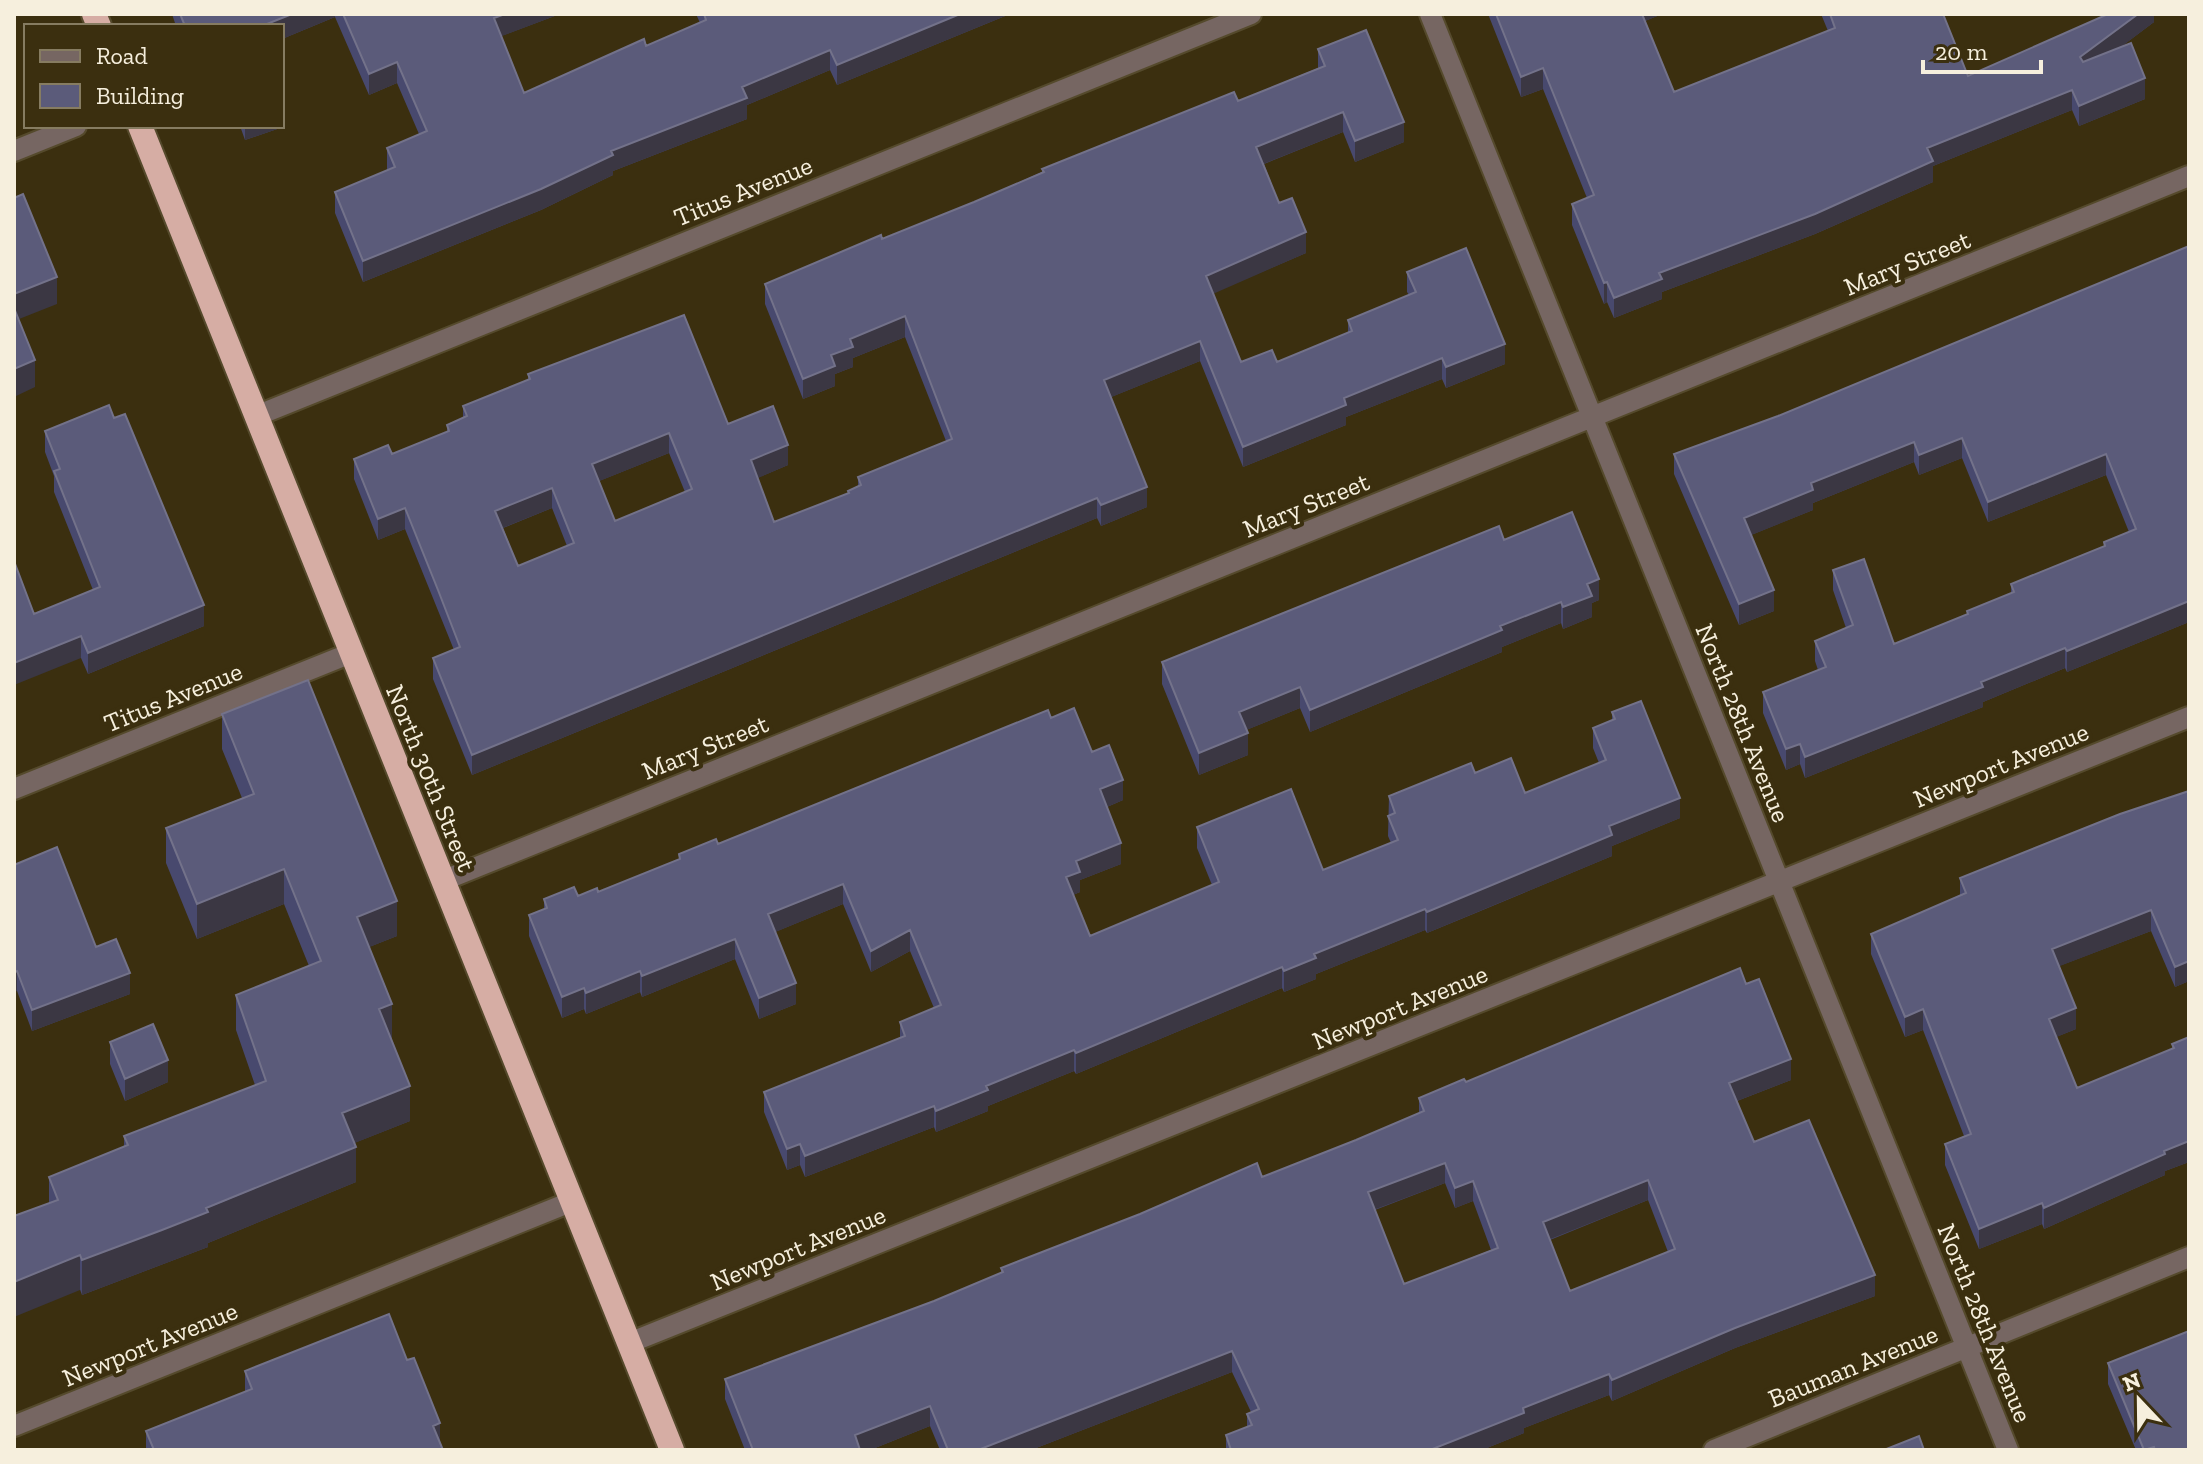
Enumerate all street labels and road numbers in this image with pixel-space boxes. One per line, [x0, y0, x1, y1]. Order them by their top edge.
street label: Titus Avenue [669, 149, 817, 233]
street label: Mary Street [1839, 223, 1975, 303]
street label: Mary Street [1238, 465, 1374, 545]
street label: North 28th Avenue [1689, 619, 1797, 827]
street label: Titus Avenue [99, 655, 247, 739]
street label: North 30th Street [379, 680, 483, 876]
street label: Mary Street [637, 707, 773, 787]
street label: Newport Avenue [1909, 715, 2093, 815]
street label: Newport Avenue [1308, 957, 1492, 1057]
street label: Newport Avenue [706, 1198, 890, 1298]
street label: North 28th Avenue [1931, 1219, 2039, 1427]
street label: Newport Avenue [58, 1294, 242, 1394]
street label: Bauman Avenue [1763, 1317, 1943, 1415]

